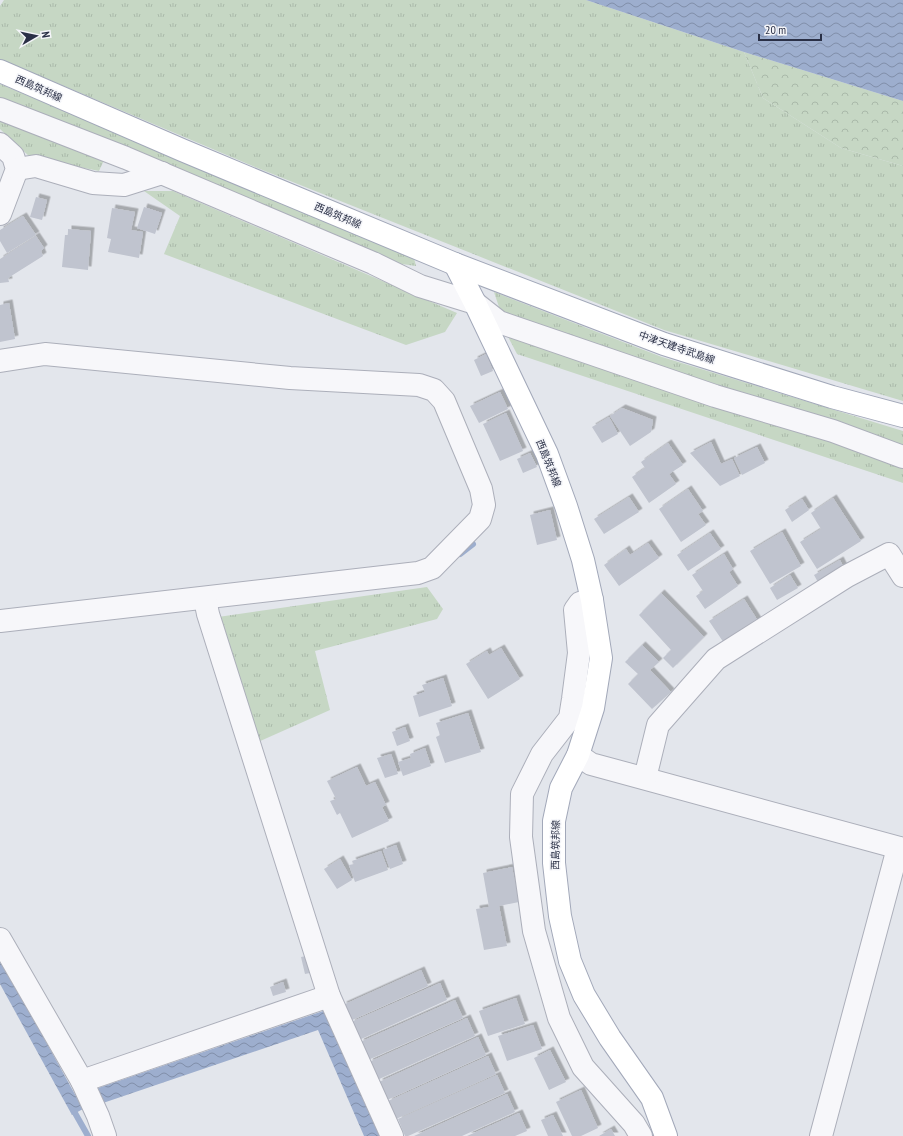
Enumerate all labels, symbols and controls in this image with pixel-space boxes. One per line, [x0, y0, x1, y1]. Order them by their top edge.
north arrow [16, 16, 56, 56]
scale bar [759, 16, 821, 42]
text: 20 m [765, 22, 786, 37]
text: N [38, 30, 53, 39]
street label: 西島筑邦線 [13, 72, 64, 105]
street label: 西島筑邦線 [312, 200, 363, 231]
street label: 中津天建寺武島線 [637, 328, 717, 367]
street label: 西島筑邦線 [533, 438, 564, 489]
street label: 西島筑邦線 [549, 820, 562, 870]

